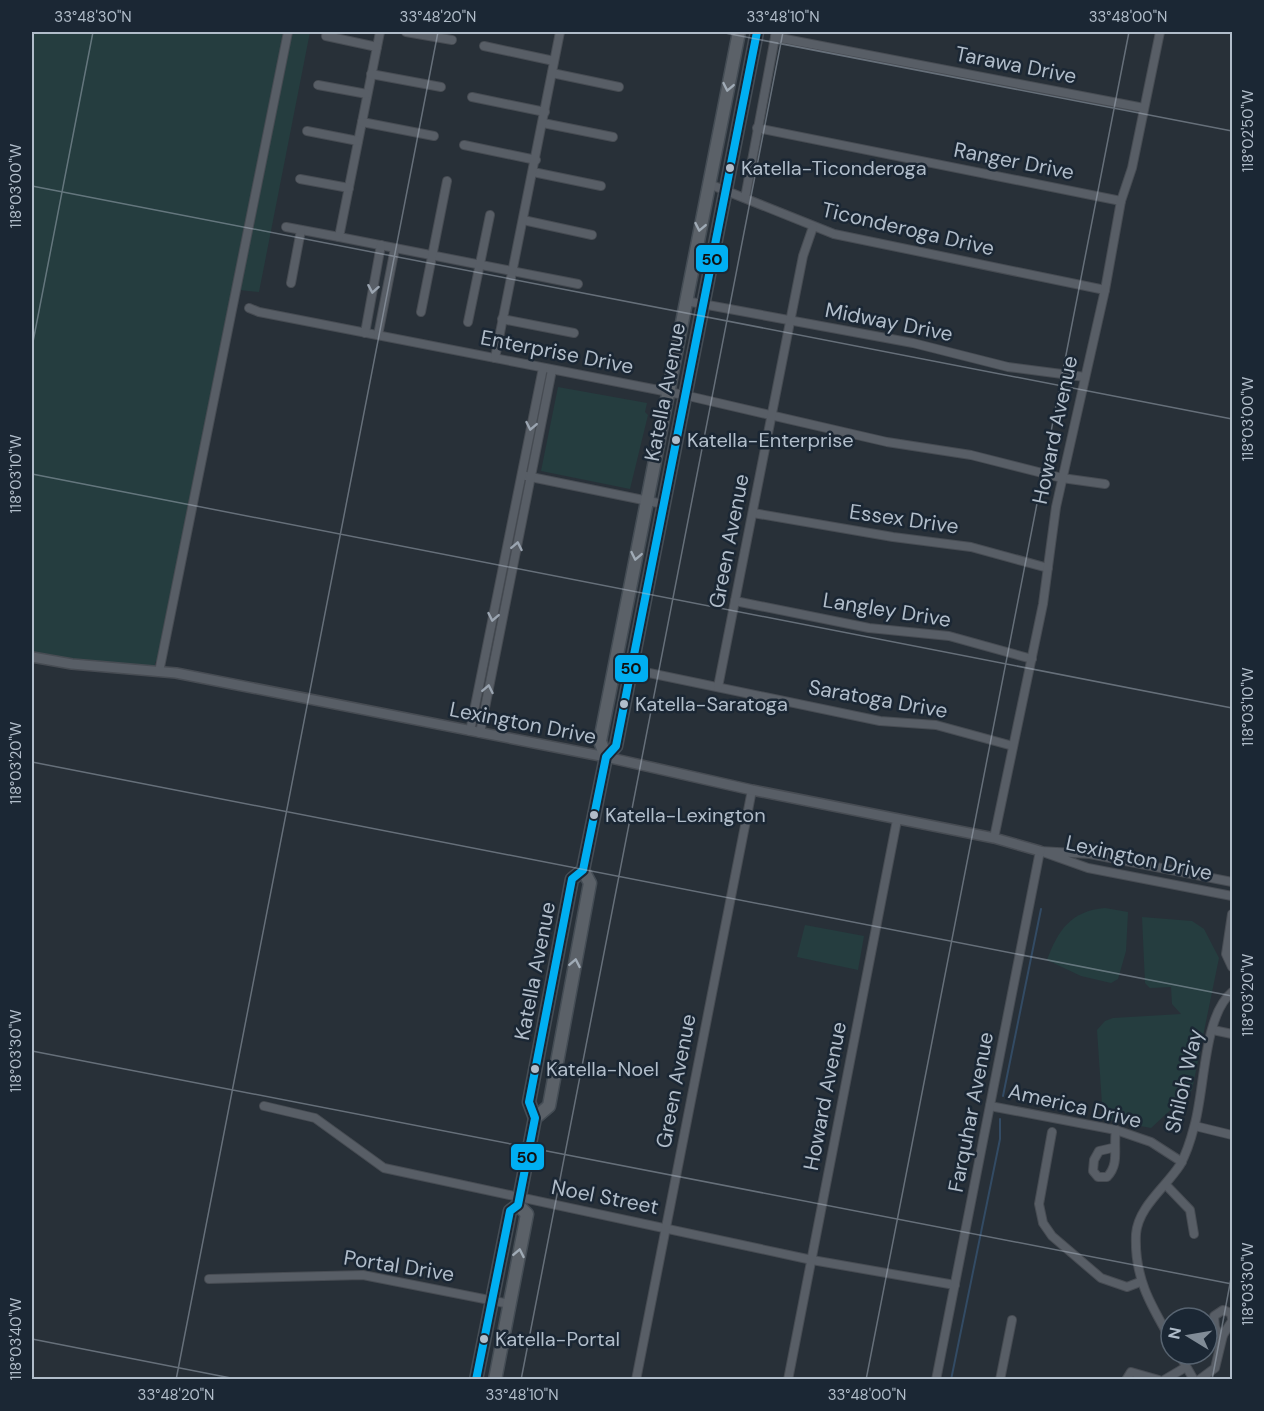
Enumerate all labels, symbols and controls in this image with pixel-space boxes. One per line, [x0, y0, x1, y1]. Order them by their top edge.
text: 33°48'30"N [54, 7, 132, 27]
text: 33°48'20"N [400, 7, 476, 27]
text: 33°48'10"N [746, 7, 820, 27]
text: 33°48'00"N [1089, 7, 1167, 27]
street label: Tarawa Drive [953, 40, 1079, 90]
one-way arrow [722, 82, 735, 92]
text: 118°02'50"W [1238, 89, 1258, 172]
street label: Ranger Drive [951, 136, 1077, 186]
text: 118°03'00"W [6, 143, 26, 228]
place label: Katella-Ticonderoga [741, 155, 927, 181]
marker: Katella-Ticonderoga [724, 162, 736, 174]
street label: Ticonderoga Drive [819, 196, 997, 262]
one-way arrow [694, 222, 707, 232]
line badge: 50 [695, 244, 729, 273]
text: 50 [701, 249, 723, 270]
one-way arrow [367, 284, 380, 294]
street label: Midway Drive [823, 296, 955, 348]
street label: Katella Avenue [638, 320, 692, 464]
street label: Enterprise Drive [478, 323, 636, 381]
street label: Howard Avenue [1026, 353, 1084, 507]
text: 118°03'00"W [1238, 376, 1258, 461]
one-way arrow [525, 420, 538, 430]
place label: Katella-Enterprise [687, 427, 854, 453]
text: 118°03'10"W [6, 434, 26, 513]
marker: Katella-Enterprise [670, 434, 682, 446]
street label: Green Avenue [702, 471, 756, 610]
street label: Essex Drive [848, 497, 961, 541]
one-way arrow [510, 542, 523, 552]
one-way arrow [630, 551, 643, 561]
street label: Langley Drive [821, 586, 953, 634]
one-way arrow [487, 612, 500, 622]
line badge: 50 [614, 654, 649, 683]
text: 50 [620, 658, 642, 679]
text: 118°03'10"W [1238, 667, 1258, 746]
street label: Saratoga Drive [806, 673, 950, 725]
one-way arrow [481, 684, 494, 694]
place label: Katella-Saratoga [635, 691, 788, 717]
street label: Lexington Drive [447, 695, 599, 751]
marker: Katella-Saratoga [618, 698, 630, 710]
text: 118°03'20"W [6, 721, 26, 804]
place label: Katella-Lexington [605, 802, 766, 828]
marker: Katella-Lexington [588, 809, 600, 821]
street label: Lexington Drive [1063, 829, 1215, 887]
street label: Katella Avenue [508, 899, 562, 1043]
text: 118°03'20"W [1238, 953, 1258, 1036]
one-way arrow [569, 959, 581, 968]
text: 118°03'30"W [6, 1009, 26, 1093]
street label: Green Avenue [649, 1011, 703, 1150]
street label: Howard Avenue [797, 1019, 853, 1173]
street label: Shiloh Way [1158, 1026, 1210, 1136]
street label: Farquhar Avenue [942, 1029, 1000, 1195]
place label: Katella-Noel [546, 1056, 659, 1082]
marker: Katella-Noel [529, 1063, 541, 1075]
street label: America Drive [1006, 1077, 1145, 1135]
line badge: 50 [510, 1143, 545, 1171]
text: 50 [516, 1147, 538, 1168]
street label: Noel Street [549, 1173, 661, 1221]
text: 118°03'30"W [1238, 1242, 1258, 1326]
street label: Portal Drive [342, 1243, 456, 1289]
one-way arrow [512, 1248, 525, 1258]
text: 118°03'40"W [6, 1297, 26, 1380]
north arrow [1159, 1306, 1219, 1366]
place label: Katella-Portal [495, 1326, 620, 1352]
text: N [1163, 1326, 1186, 1341]
marker: Katella-Portal [478, 1333, 490, 1345]
text: 33°48'20"N [138, 1385, 214, 1405]
text: 33°48'10"N [485, 1385, 559, 1405]
text: 33°48'00"N [828, 1385, 906, 1405]

